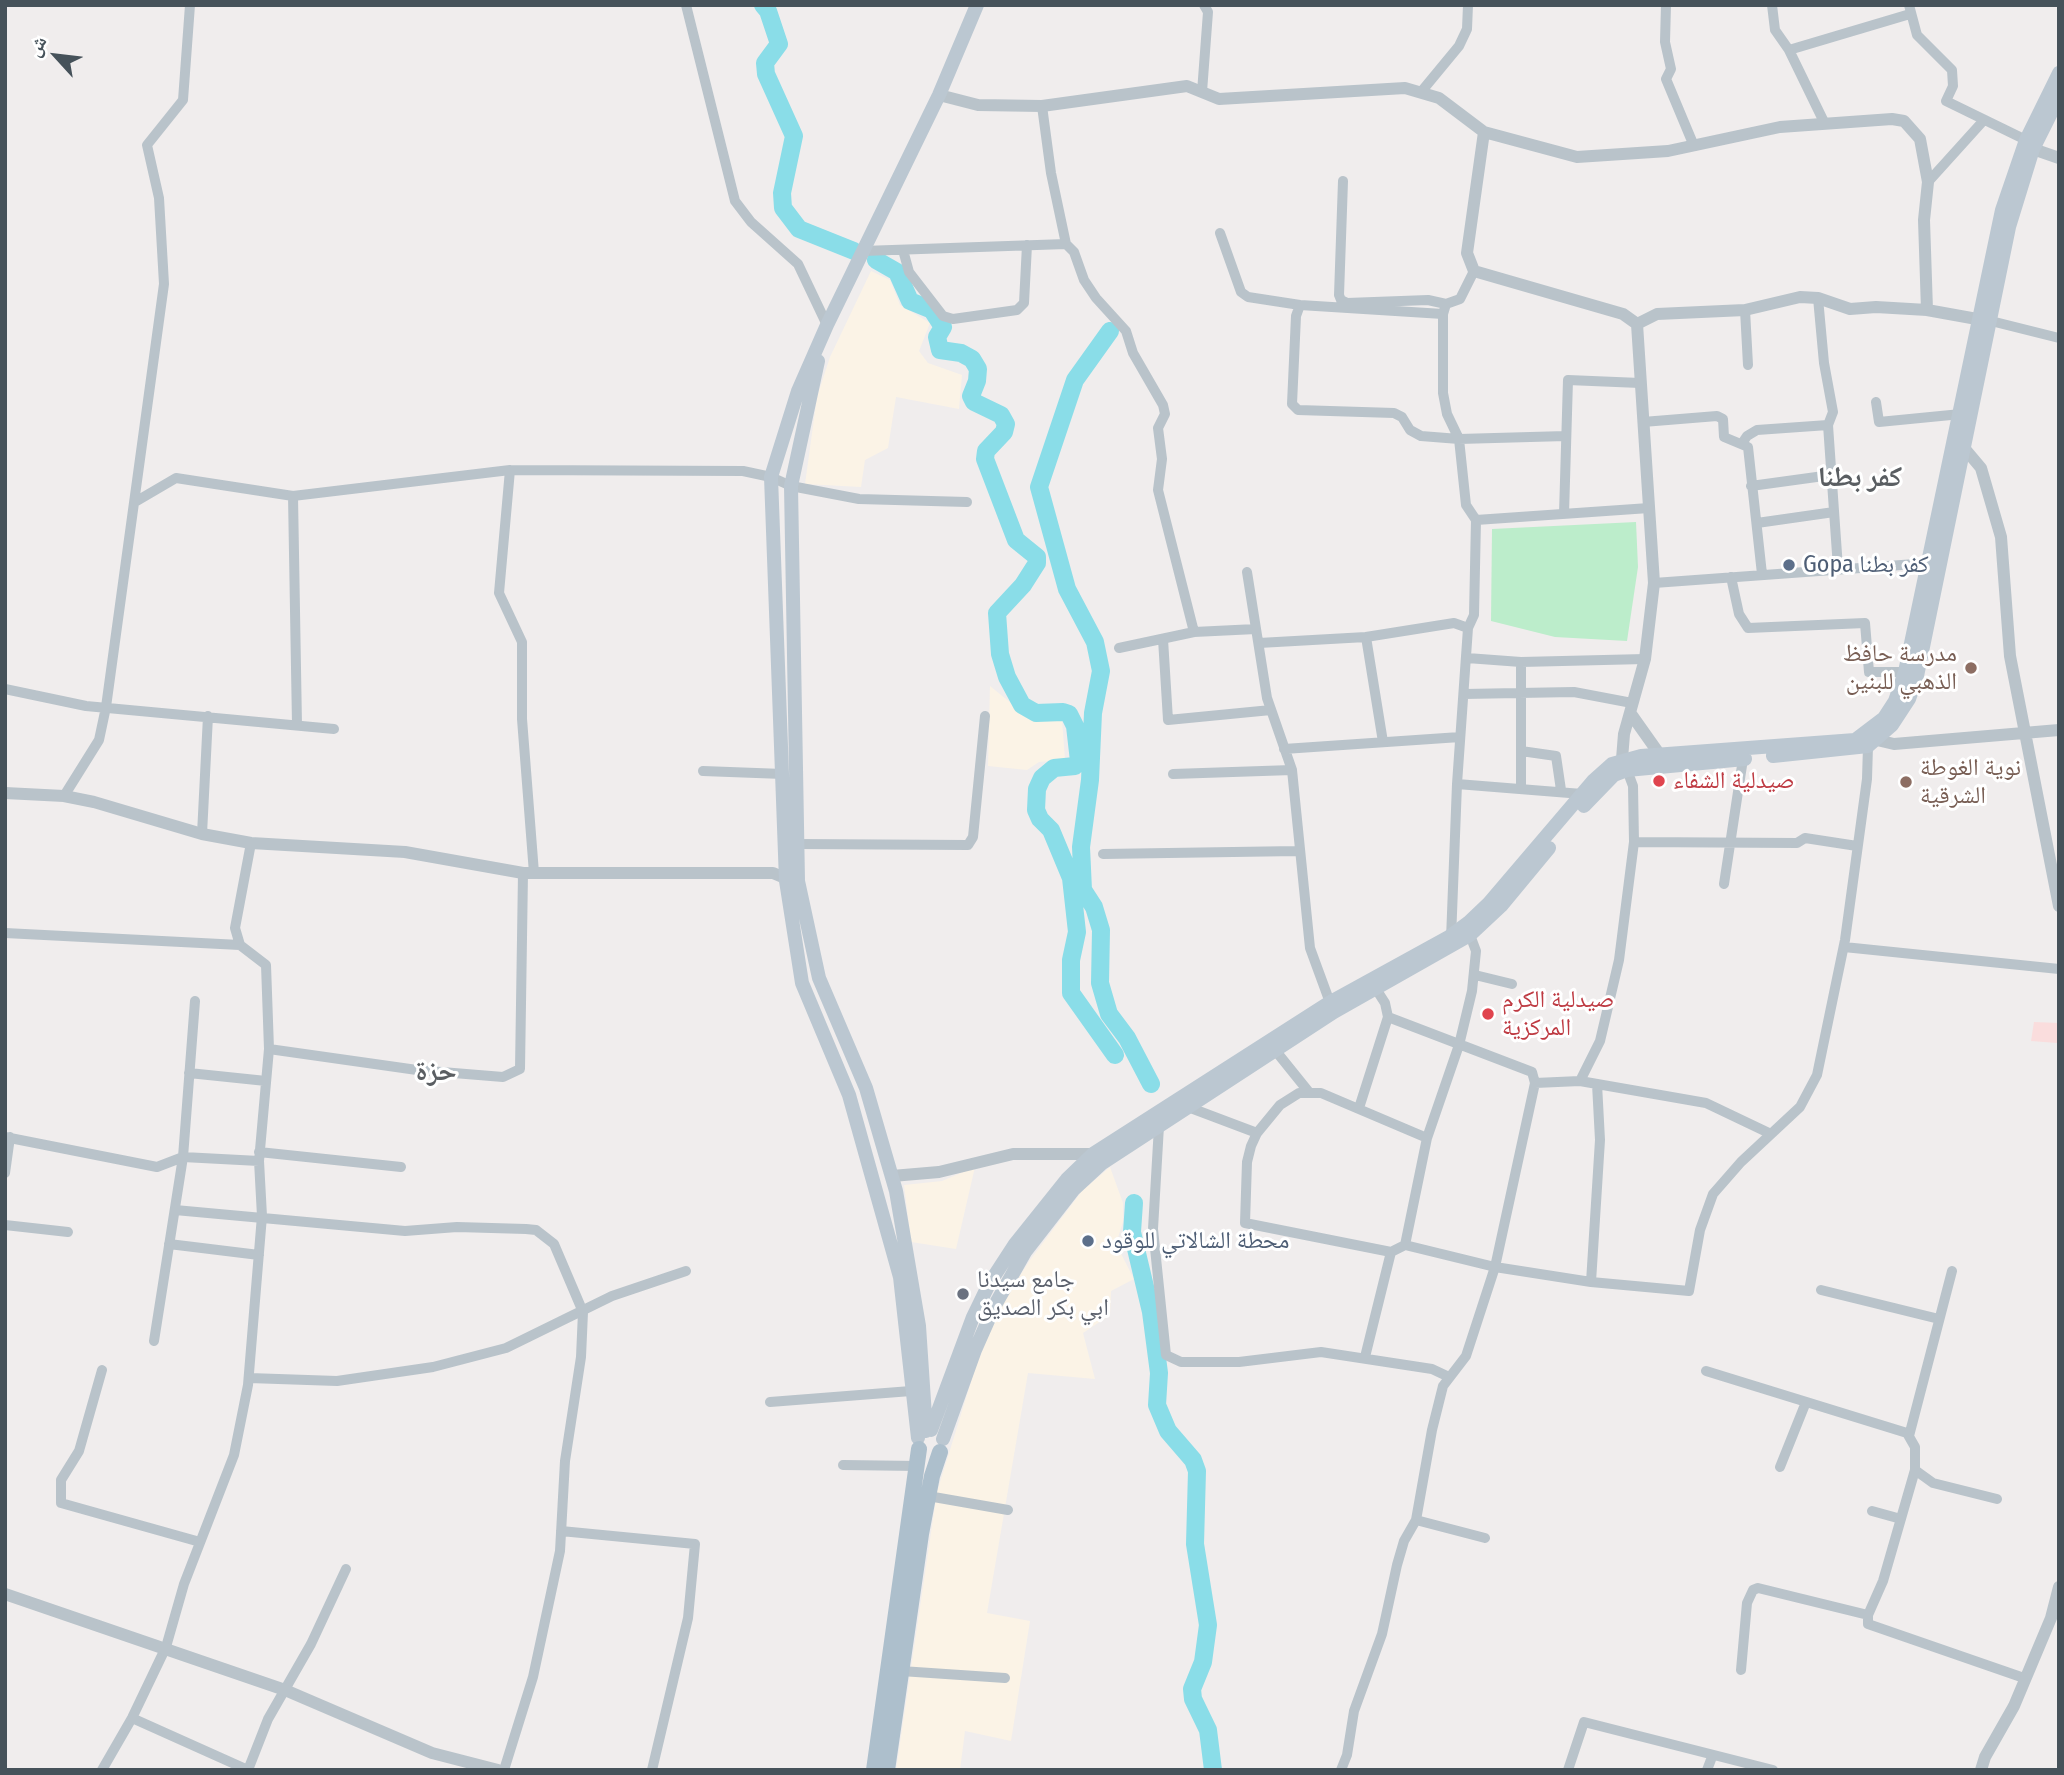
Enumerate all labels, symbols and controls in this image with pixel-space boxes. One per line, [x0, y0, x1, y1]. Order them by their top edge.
north arrow [21, 21, 91, 91]
text: ش [22, 32, 52, 60]
district label: كفر بطنا [1818, 461, 1902, 495]
place label: Gopa كفر بطنا [1803, 551, 1929, 579]
marker: Gopa كفر بطنا [1781, 557, 1797, 573]
place label: مدرسة حافظ الذهبي للبنين [1843, 640, 1957, 696]
marker: مدرسة حافظ الذهبي للبنين [1963, 660, 1979, 676]
place label: نوية الغوطة الشرقية [1920, 754, 2021, 810]
place label: صيدلية الشفاء [1673, 767, 1795, 795]
marker: صيدلية الشفاء [1651, 773, 1667, 789]
marker: نوية الغوطة الشرقية [1898, 774, 1914, 790]
place label: صيدلية الكرم المركزية [1502, 986, 1614, 1042]
marker: صيدلية الكرم المركزية [1480, 1006, 1496, 1022]
district label: حزة [415, 1055, 457, 1089]
place label: محطة الشالاتي للوقود [1102, 1227, 1290, 1255]
marker: محطة الشالاتي للوقود [1080, 1233, 1096, 1249]
place label: جامع سيدنا ابي بكر الصديق [977, 1266, 1109, 1322]
marker: جامع سيدنا ابي بكر الصديق [955, 1286, 971, 1302]

